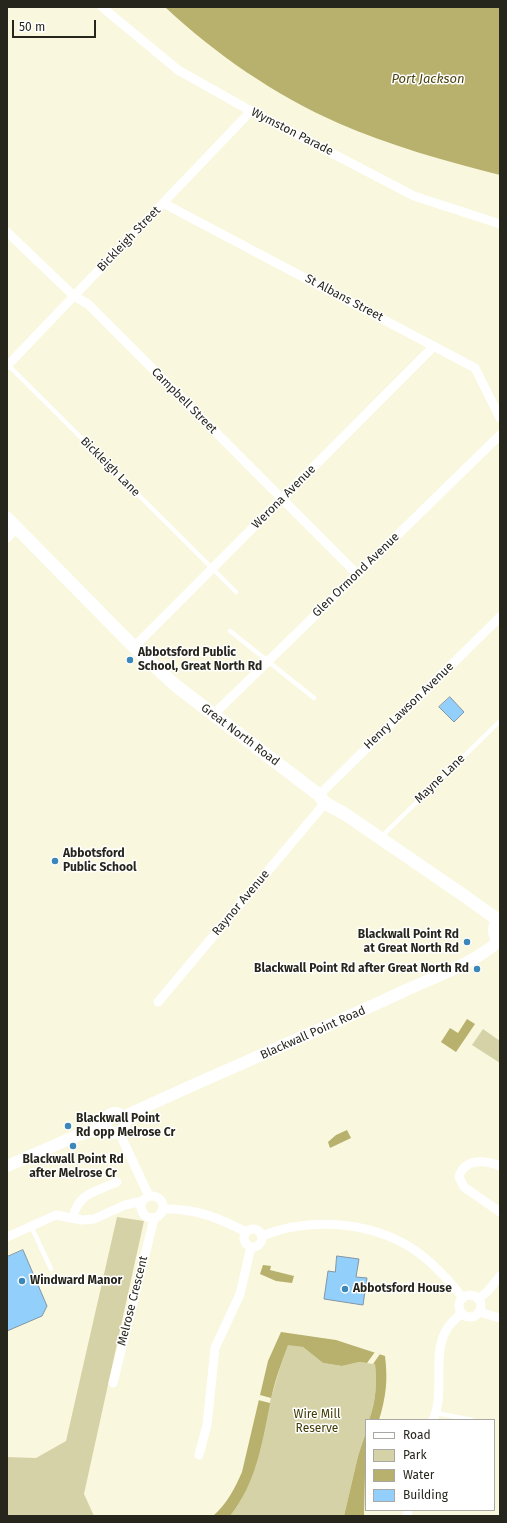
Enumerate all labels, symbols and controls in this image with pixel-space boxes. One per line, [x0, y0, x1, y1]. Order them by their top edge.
scale bar [14, 12, 98, 38]
text: 50 m [19, 20, 45, 34]
water label: Port Jackson [391, 71, 465, 87]
street label: Wymston Parade [248, 105, 336, 159]
street label: Bickleigh Street [94, 203, 164, 275]
street label: St Albans Street [302, 271, 386, 325]
street label: Campbell Street [148, 365, 220, 437]
street label: Bickleigh Lane [77, 434, 143, 500]
street label: Werona Avenue [249, 462, 319, 532]
street label: Glen Ormond Avenue [310, 530, 402, 620]
place label: Abbotsford Public School, Great North Rd [138, 646, 262, 674]
marker: Abbotsford Public School, Great North Rd [125, 655, 135, 665]
street label: Henry Lawson Avenue [361, 659, 457, 753]
street label: Great North Road [198, 701, 282, 769]
street label: Mayne Lane [412, 751, 468, 807]
place label: Abbotsford Public School [63, 847, 137, 875]
marker: Abbotsford Public School [50, 856, 60, 866]
street label: Raynor Avenue [209, 867, 273, 939]
place label: Blackwall Point Rd at Great North Rd [358, 928, 459, 956]
marker: Blackwall Point Rd at Great North Rd [462, 937, 472, 947]
place label: Blackwall Point Rd after Great North Rd [254, 962, 469, 976]
marker: Blackwall Point Rd after Great North Rd [472, 964, 482, 974]
street label: Blackwall Point Road [258, 1003, 368, 1063]
place label: Blackwall Point Rd opp Melrose Cr [76, 1112, 175, 1140]
marker: Blackwall Point Rd opp Melrose Cr [63, 1121, 73, 1131]
marker: Blackwall Point Rd after Melrose Cr [68, 1141, 78, 1151]
place label: Blackwall Point Rd after Melrose Cr [22, 1153, 124, 1181]
street label: Melrose Crescent [115, 1254, 151, 1348]
place label: Windward Manor [30, 1274, 122, 1288]
marker: Windward Manor [17, 1276, 27, 1286]
place label: Abbotsford House [353, 1282, 452, 1296]
marker: Abbotsford House [340, 1284, 350, 1294]
park label: Wire Mill Reserve [293, 1408, 341, 1436]
legend [365, 1419, 495, 1511]
text: Road [403, 1428, 431, 1442]
text: Park [403, 1448, 427, 1462]
text: Water [403, 1468, 434, 1482]
text: Building [403, 1488, 448, 1502]

